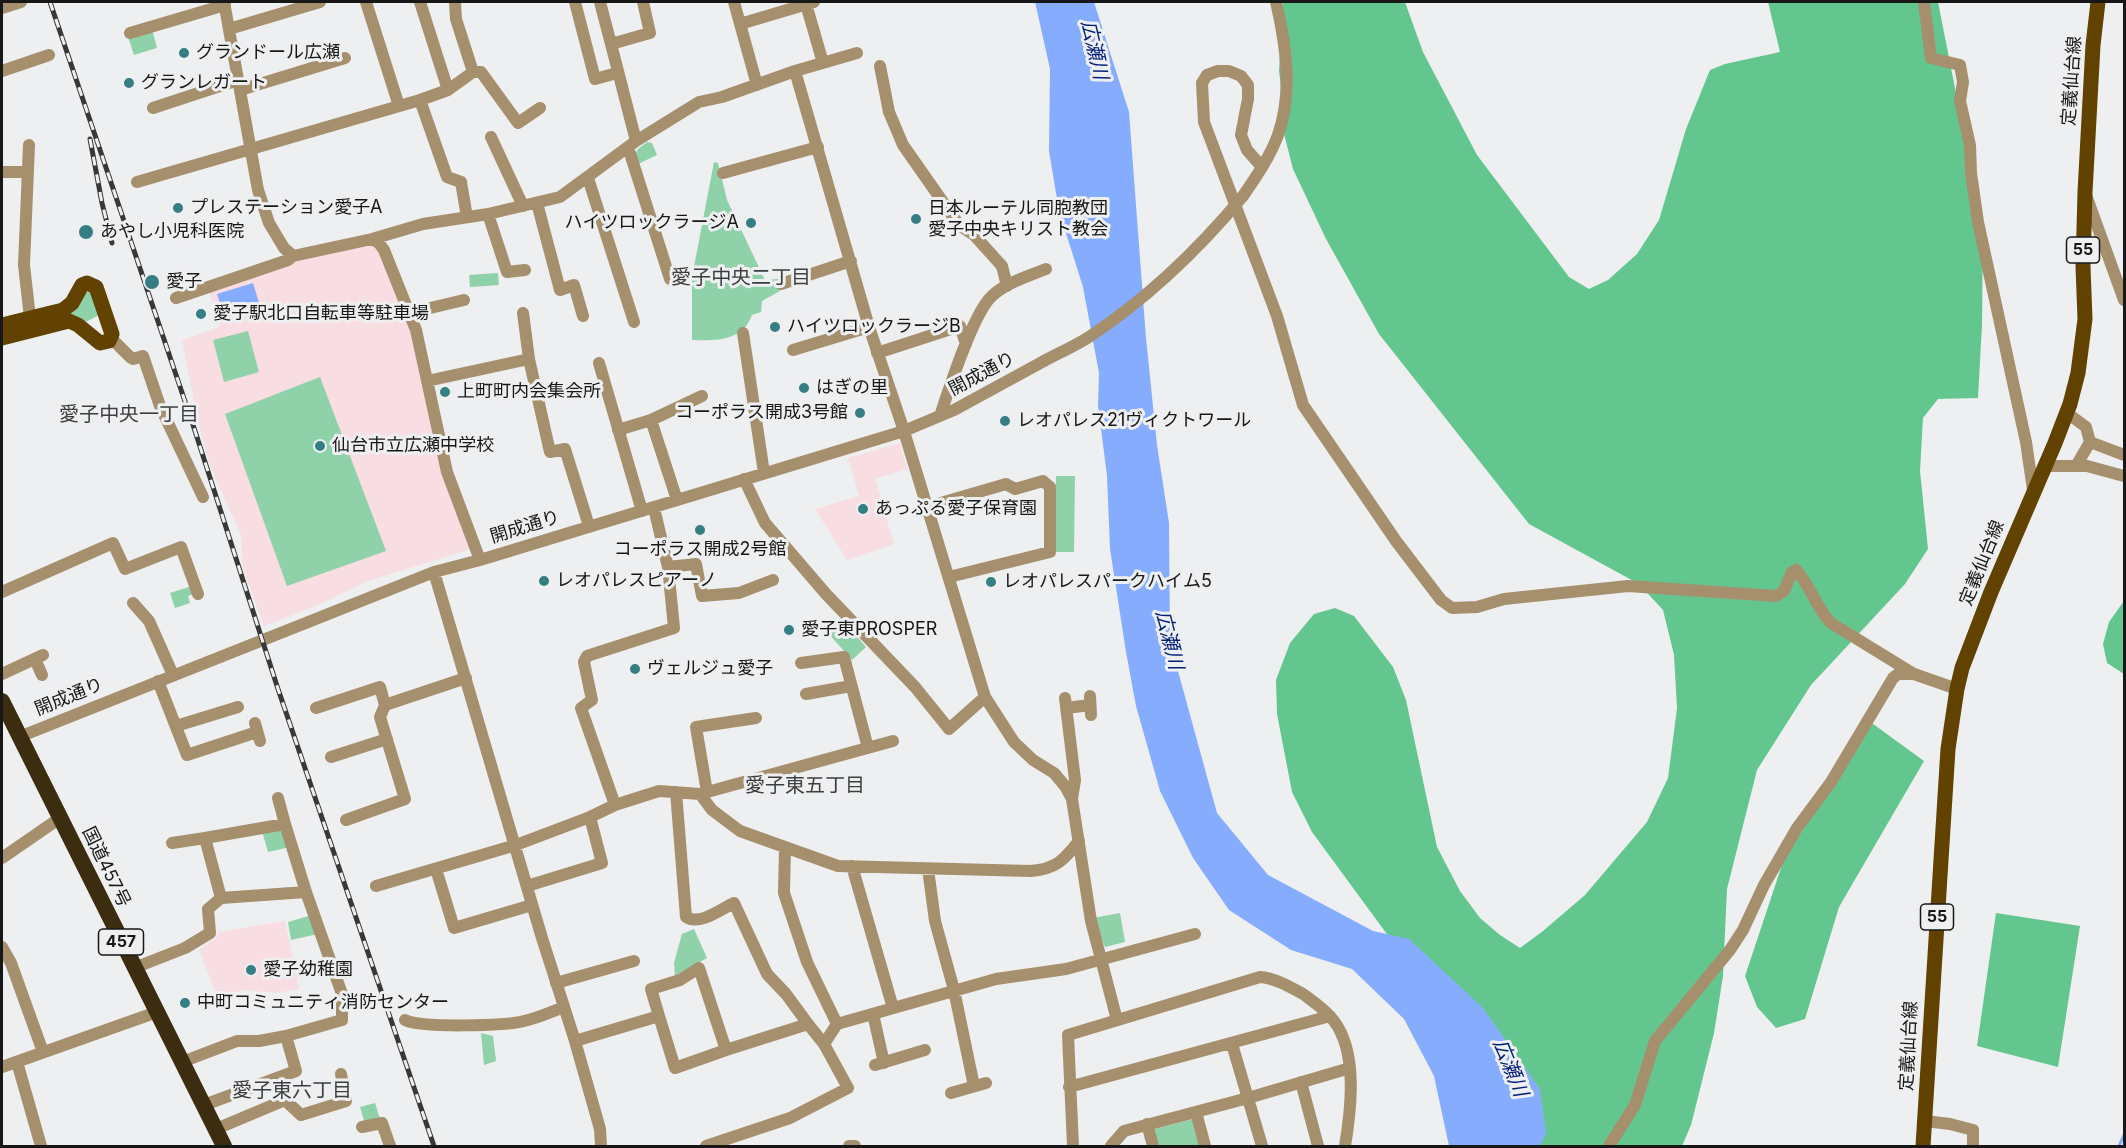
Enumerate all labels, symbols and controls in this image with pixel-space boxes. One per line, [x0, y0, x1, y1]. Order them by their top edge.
water label: 広瀬川 [1076, 18, 1112, 82]
street label: 定義仙台線 [2058, 35, 2086, 127]
place label: グランドール広瀬 [196, 42, 340, 64]
marker: グランドール広瀬 [177, 46, 191, 60]
place label: グランレガート [141, 72, 267, 94]
marker: グランレガート [122, 76, 136, 90]
place label: プレステーション愛子A [190, 197, 382, 219]
place label: 日本ルーテル同胞教団 愛子中央キリスト教会 [928, 198, 1108, 240]
marker: プレステーション愛子A [171, 201, 185, 215]
place label: ハイツロックラージA [565, 212, 739, 234]
marker: 日本ルーテル同胞教団 愛子中央キリスト教会 [909, 212, 923, 226]
marker: ハイツロックラージA [744, 216, 758, 230]
place label: あやし小児科医院 [100, 221, 244, 243]
marker: あやし小児科医院 [77, 223, 95, 241]
road number: 55 [2066, 237, 2100, 263]
district label: 愛子中央二丁目 [671, 266, 811, 290]
place label: 愛子 [166, 271, 202, 293]
marker: 愛子 [143, 273, 161, 291]
place label: 愛子駅北口自転車等駐車場 [213, 303, 429, 325]
marker: 愛子駅北口自転車等駐車場 [194, 307, 208, 321]
place label: ハイツロックラージB [787, 316, 961, 338]
marker: ハイツロックラージB [768, 320, 782, 334]
street label: 開成通り [945, 348, 1019, 400]
place label: はぎの里 [816, 377, 888, 399]
place label: 上町町内会集会所 [457, 381, 601, 403]
marker: はぎの里 [797, 381, 811, 395]
marker: 上町町内会集会所 [438, 385, 452, 399]
place label: コーポラス開成3号館 [675, 402, 848, 424]
district label: 愛子中央一丁目 [59, 403, 199, 427]
marker: コーポラス開成3号館 [853, 406, 867, 420]
place label: レオパレス21ヴィクトワール [1017, 410, 1251, 432]
marker: レオパレス21ヴィクトワール [998, 414, 1012, 428]
place label: 仙台市立広瀬中学校 [332, 435, 494, 457]
marker: 仙台市立広瀬中学校 [313, 439, 327, 453]
place label: あっぷる愛子保育園 [875, 498, 1037, 520]
marker: あっぷる愛子保育園 [856, 502, 870, 516]
street label: 開成通り [487, 506, 563, 548]
street label: 定義仙台線 [1955, 517, 2009, 609]
marker: コーポラス開成2号館 [693, 523, 707, 537]
place label: コーポラス開成2号館 [614, 539, 786, 561]
place label: レオパレスピアーノ [556, 570, 717, 592]
place label: レオパレスパークハイム5 [1003, 571, 1212, 593]
marker: レオパレスピアーノ [537, 574, 551, 588]
marker: レオパレスパークハイム5 [984, 575, 998, 589]
water label: 広瀬川 [1150, 608, 1188, 672]
place label: 愛子東PROSPER [801, 619, 937, 641]
marker: 愛子東PROSPER [782, 623, 796, 637]
place label: ヴェルジュ愛子 [647, 658, 773, 680]
marker: ヴェルジュ愛子 [628, 662, 642, 676]
street label: 開成通り [32, 674, 106, 720]
district label: 愛子東五丁目 [745, 774, 865, 798]
street label: 国道457号 [77, 823, 135, 911]
road number: 55 [1920, 904, 1954, 930]
road number: 457 [98, 929, 144, 955]
place label: 愛子幼稚園 [263, 959, 353, 981]
marker: 愛子幼稚園 [244, 963, 258, 977]
place label: 中町コミュニティ消防センター [197, 992, 449, 1014]
marker: 中町コミュニティ消防センター [178, 996, 192, 1010]
street label: 定義仙台線 [1896, 1000, 1922, 1092]
water label: 広瀬川 [1488, 1036, 1532, 1100]
district label: 愛子東六丁目 [232, 1079, 352, 1103]

